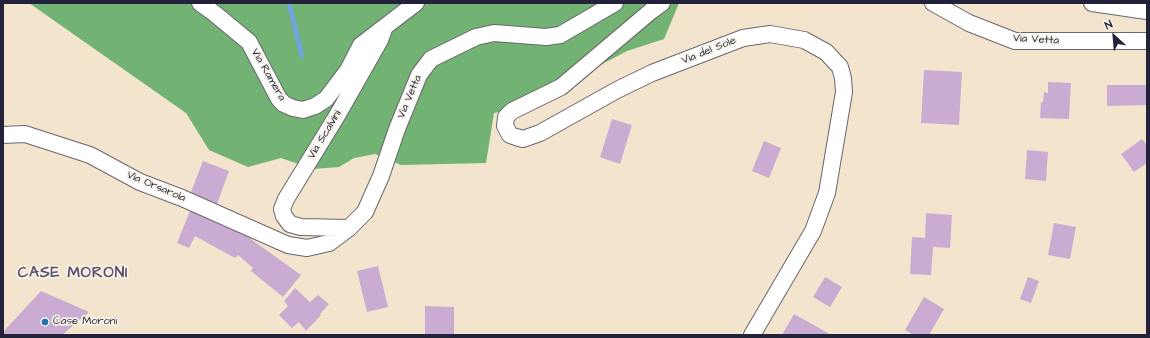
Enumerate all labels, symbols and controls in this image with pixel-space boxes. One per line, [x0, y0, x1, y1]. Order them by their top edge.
north arrow [1094, 16, 1134, 56]
text: N [1102, 17, 1115, 33]
street label: Via Vetta [1013, 32, 1059, 48]
street label: Via del Sole [680, 34, 738, 68]
street label: Via Ramera [248, 47, 288, 103]
street label: Via Vetta [395, 73, 425, 121]
street label: Via Scalvini [305, 108, 345, 162]
street label: Via Orsarola [125, 169, 187, 205]
district label: CASE MORONI [18, 265, 128, 283]
place label: Case Moroni [53, 315, 117, 329]
marker: Case Moroni [40, 317, 50, 327]

